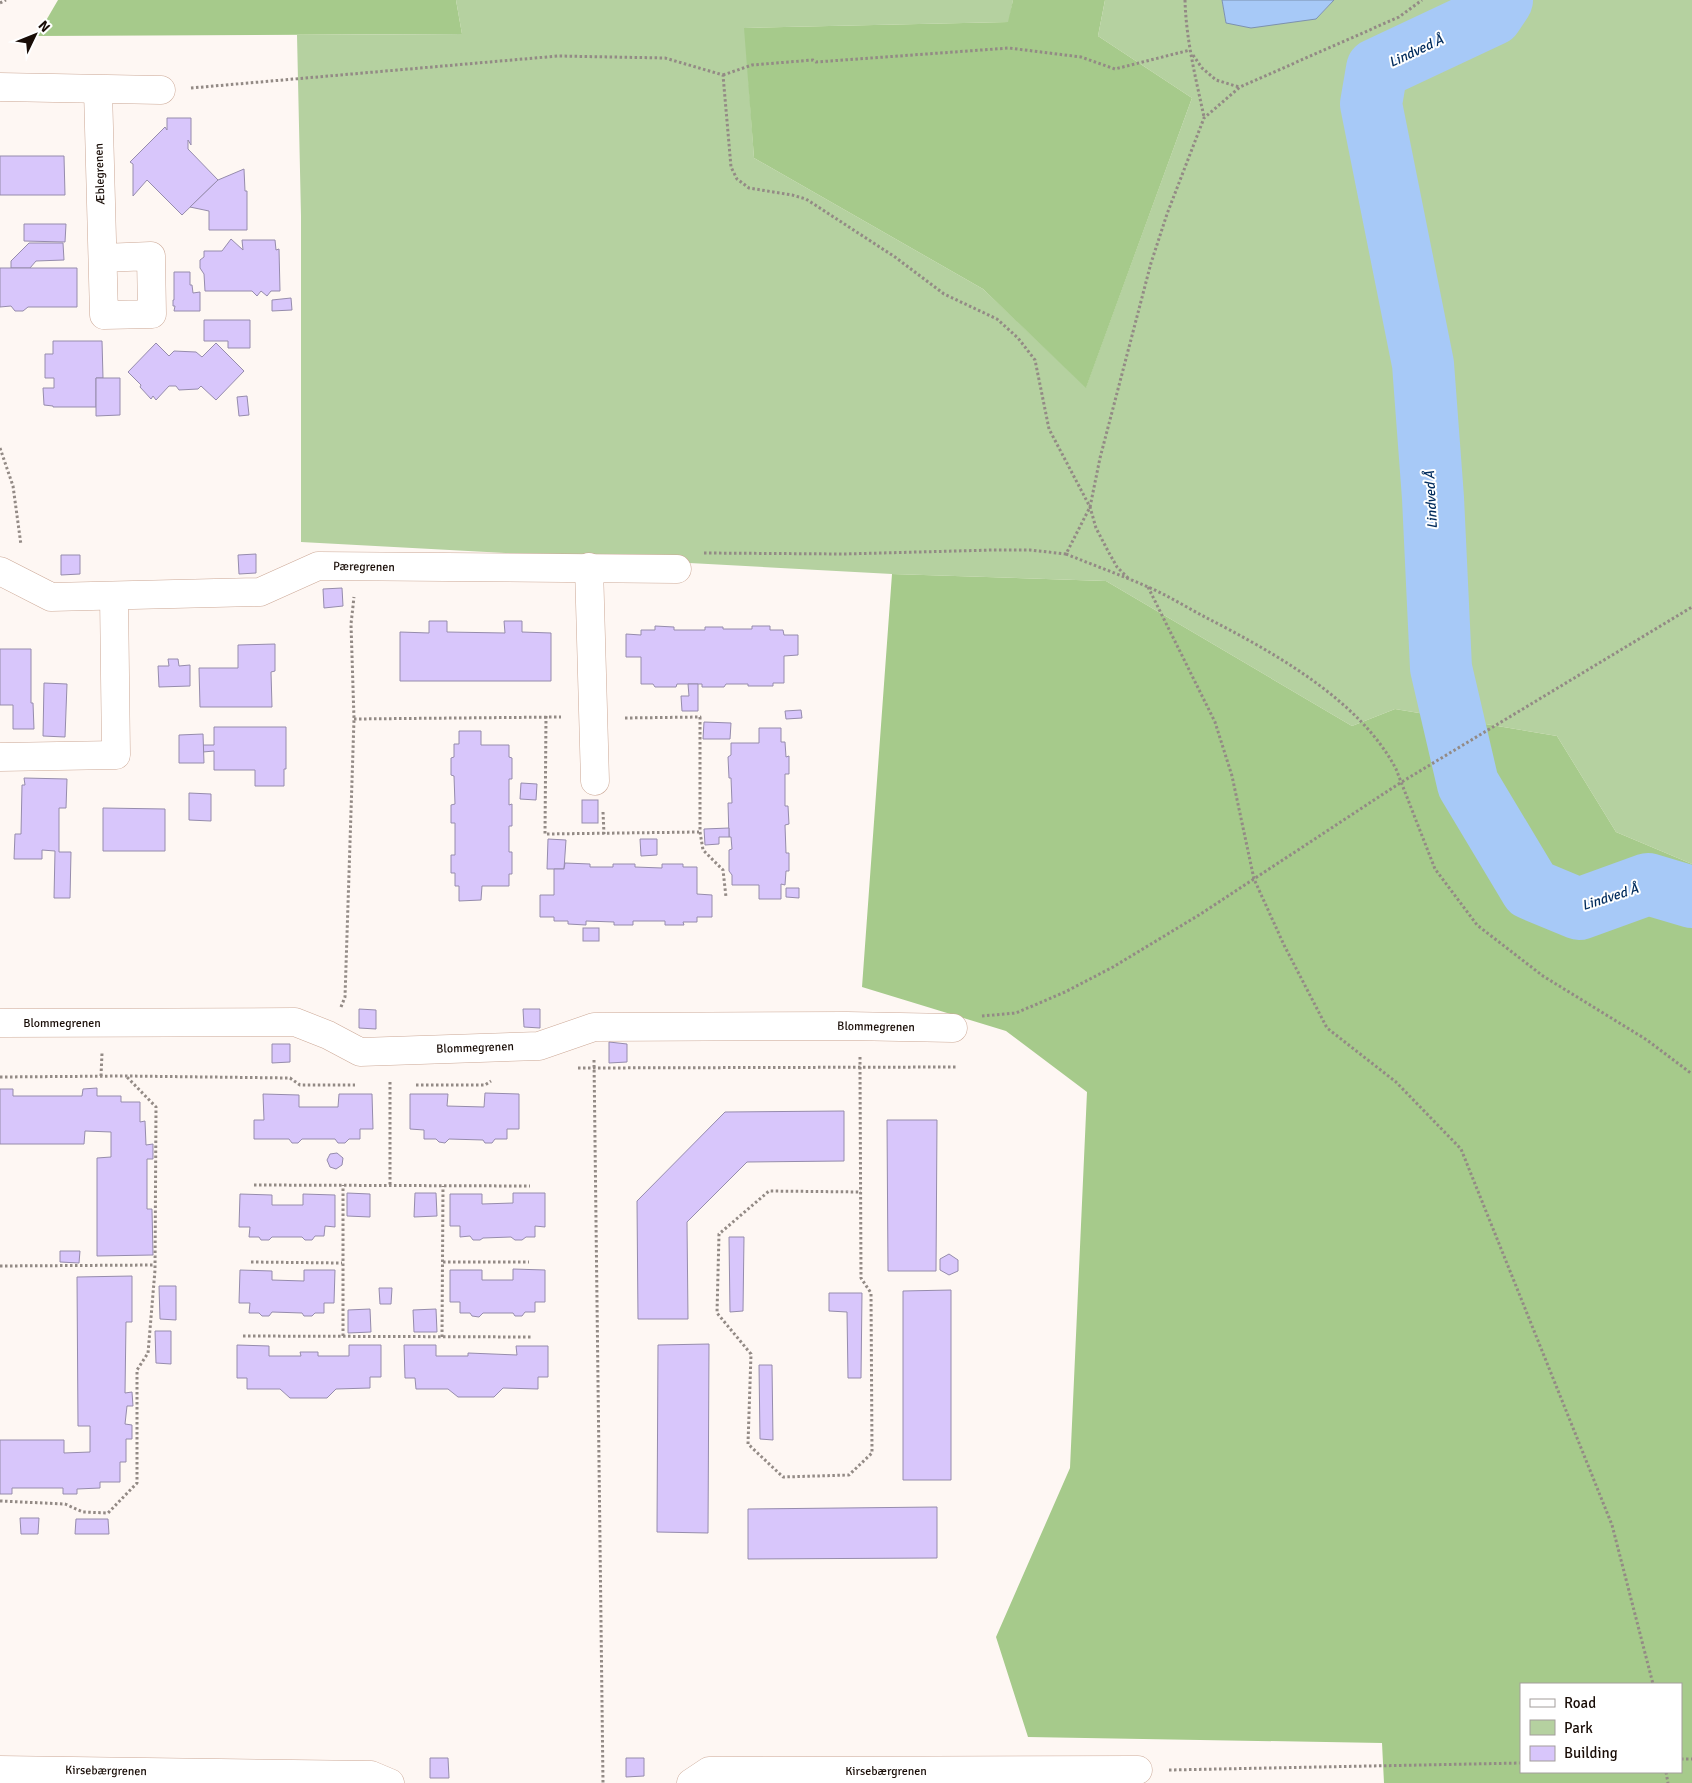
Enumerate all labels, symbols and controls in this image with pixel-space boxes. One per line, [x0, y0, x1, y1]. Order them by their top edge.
north arrow [10, 10, 60, 60]
text: N [35, 17, 54, 36]
water label: Lindved Å [1386, 31, 1446, 71]
street label: Æblegrenen [91, 143, 109, 205]
water label: Lindved Å [1421, 470, 1441, 529]
street label: Pæregrenen [333, 559, 395, 575]
water label: Lindved Å [1580, 880, 1641, 914]
street label: Blommegrenen [23, 1016, 101, 1031]
street label: Blommegrenen [837, 1019, 915, 1035]
street label: Blommegrenen [436, 1039, 514, 1057]
legend [1520, 1683, 1682, 1773]
text: Road [1564, 1694, 1596, 1712]
text: Park [1564, 1719, 1593, 1737]
text: Building [1564, 1744, 1618, 1762]
street label: Kirsebærgrenen [65, 1763, 147, 1779]
street label: Kirsebærgrenen [845, 1764, 927, 1779]

